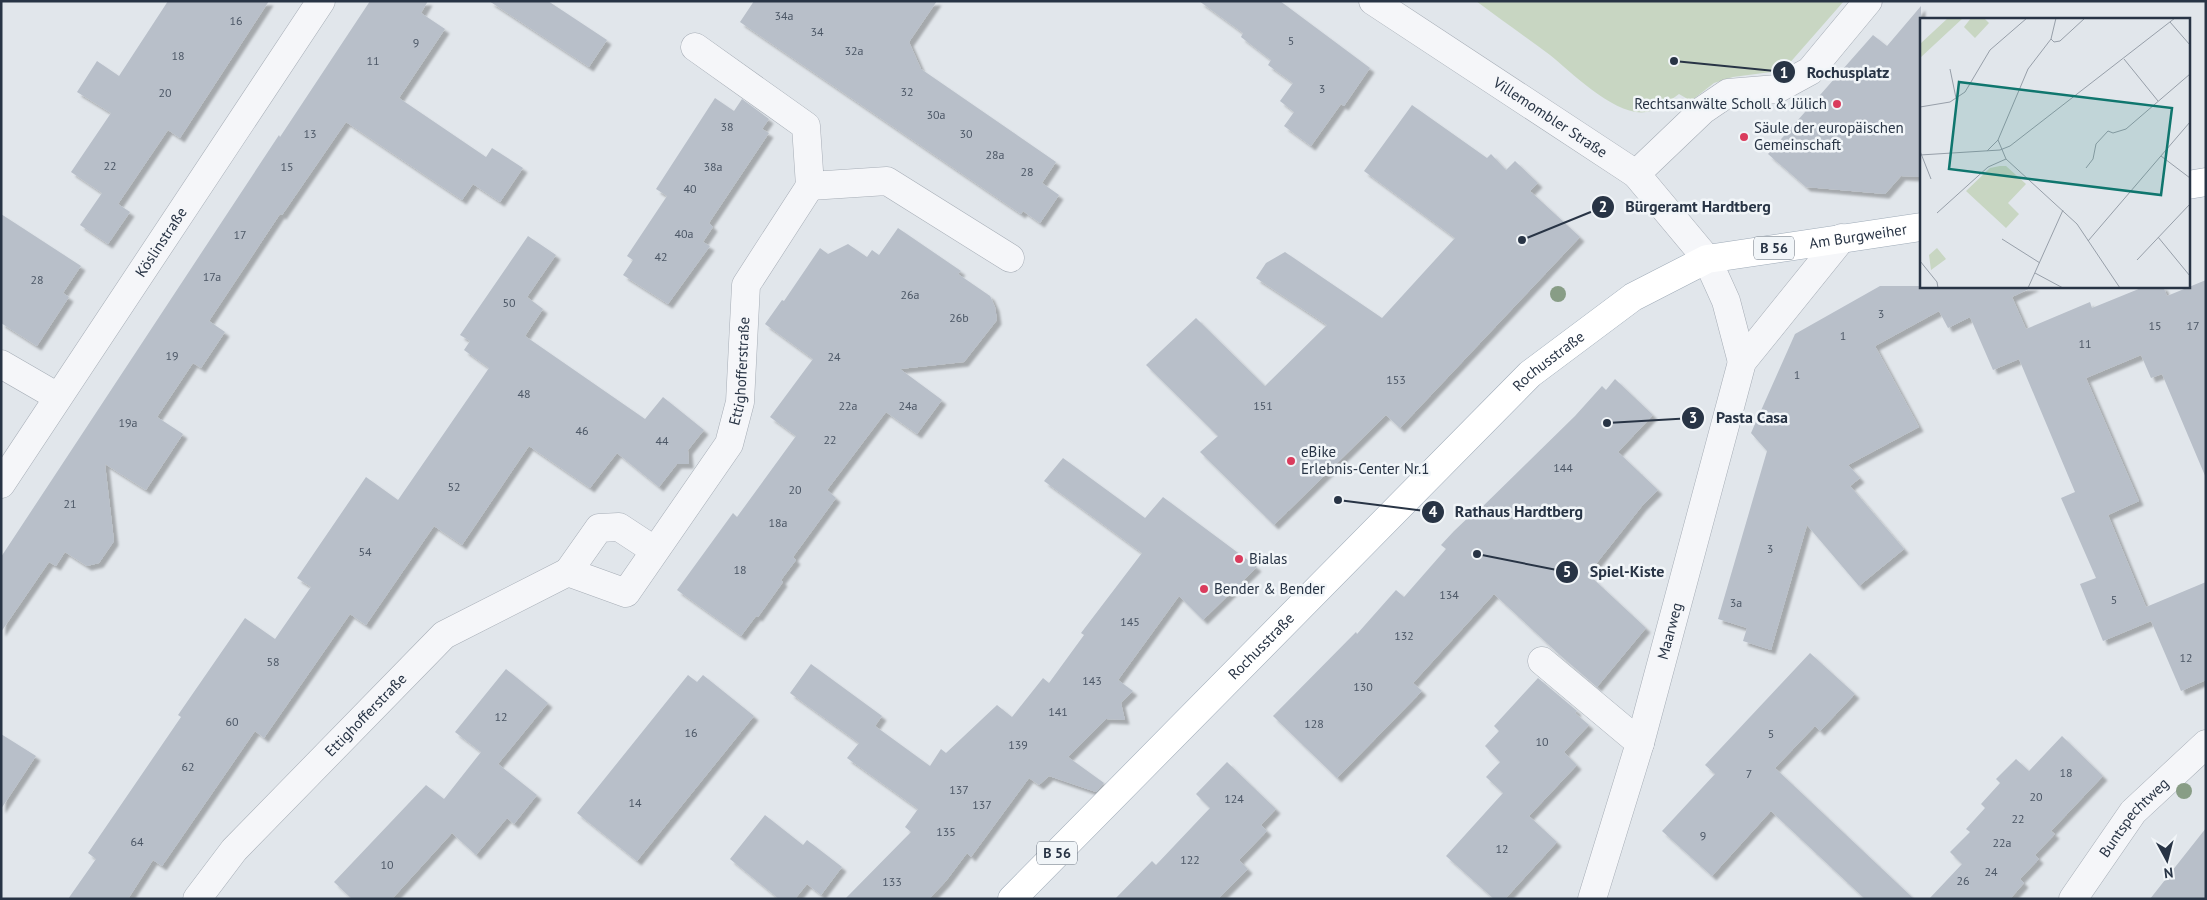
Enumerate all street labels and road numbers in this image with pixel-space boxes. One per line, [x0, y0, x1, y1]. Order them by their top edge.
street label: Villemombler Straße [1489, 72, 1611, 162]
street label: Köslinstraße [131, 203, 191, 281]
street label: Am Burgweiher [1808, 219, 1908, 253]
road number: B 56 [1754, 237, 1794, 260]
street label: Ettighofferstraße [724, 316, 753, 427]
street label: Rochusstraße [1508, 327, 1588, 395]
street label: Maarweg [1653, 600, 1686, 662]
street label: Rochusstraße [1224, 609, 1298, 683]
street label: Ettighofferstraße [321, 669, 410, 760]
street label: Buntspechtweg [2095, 774, 2173, 861]
road number: B 56 [1037, 841, 1077, 864]

